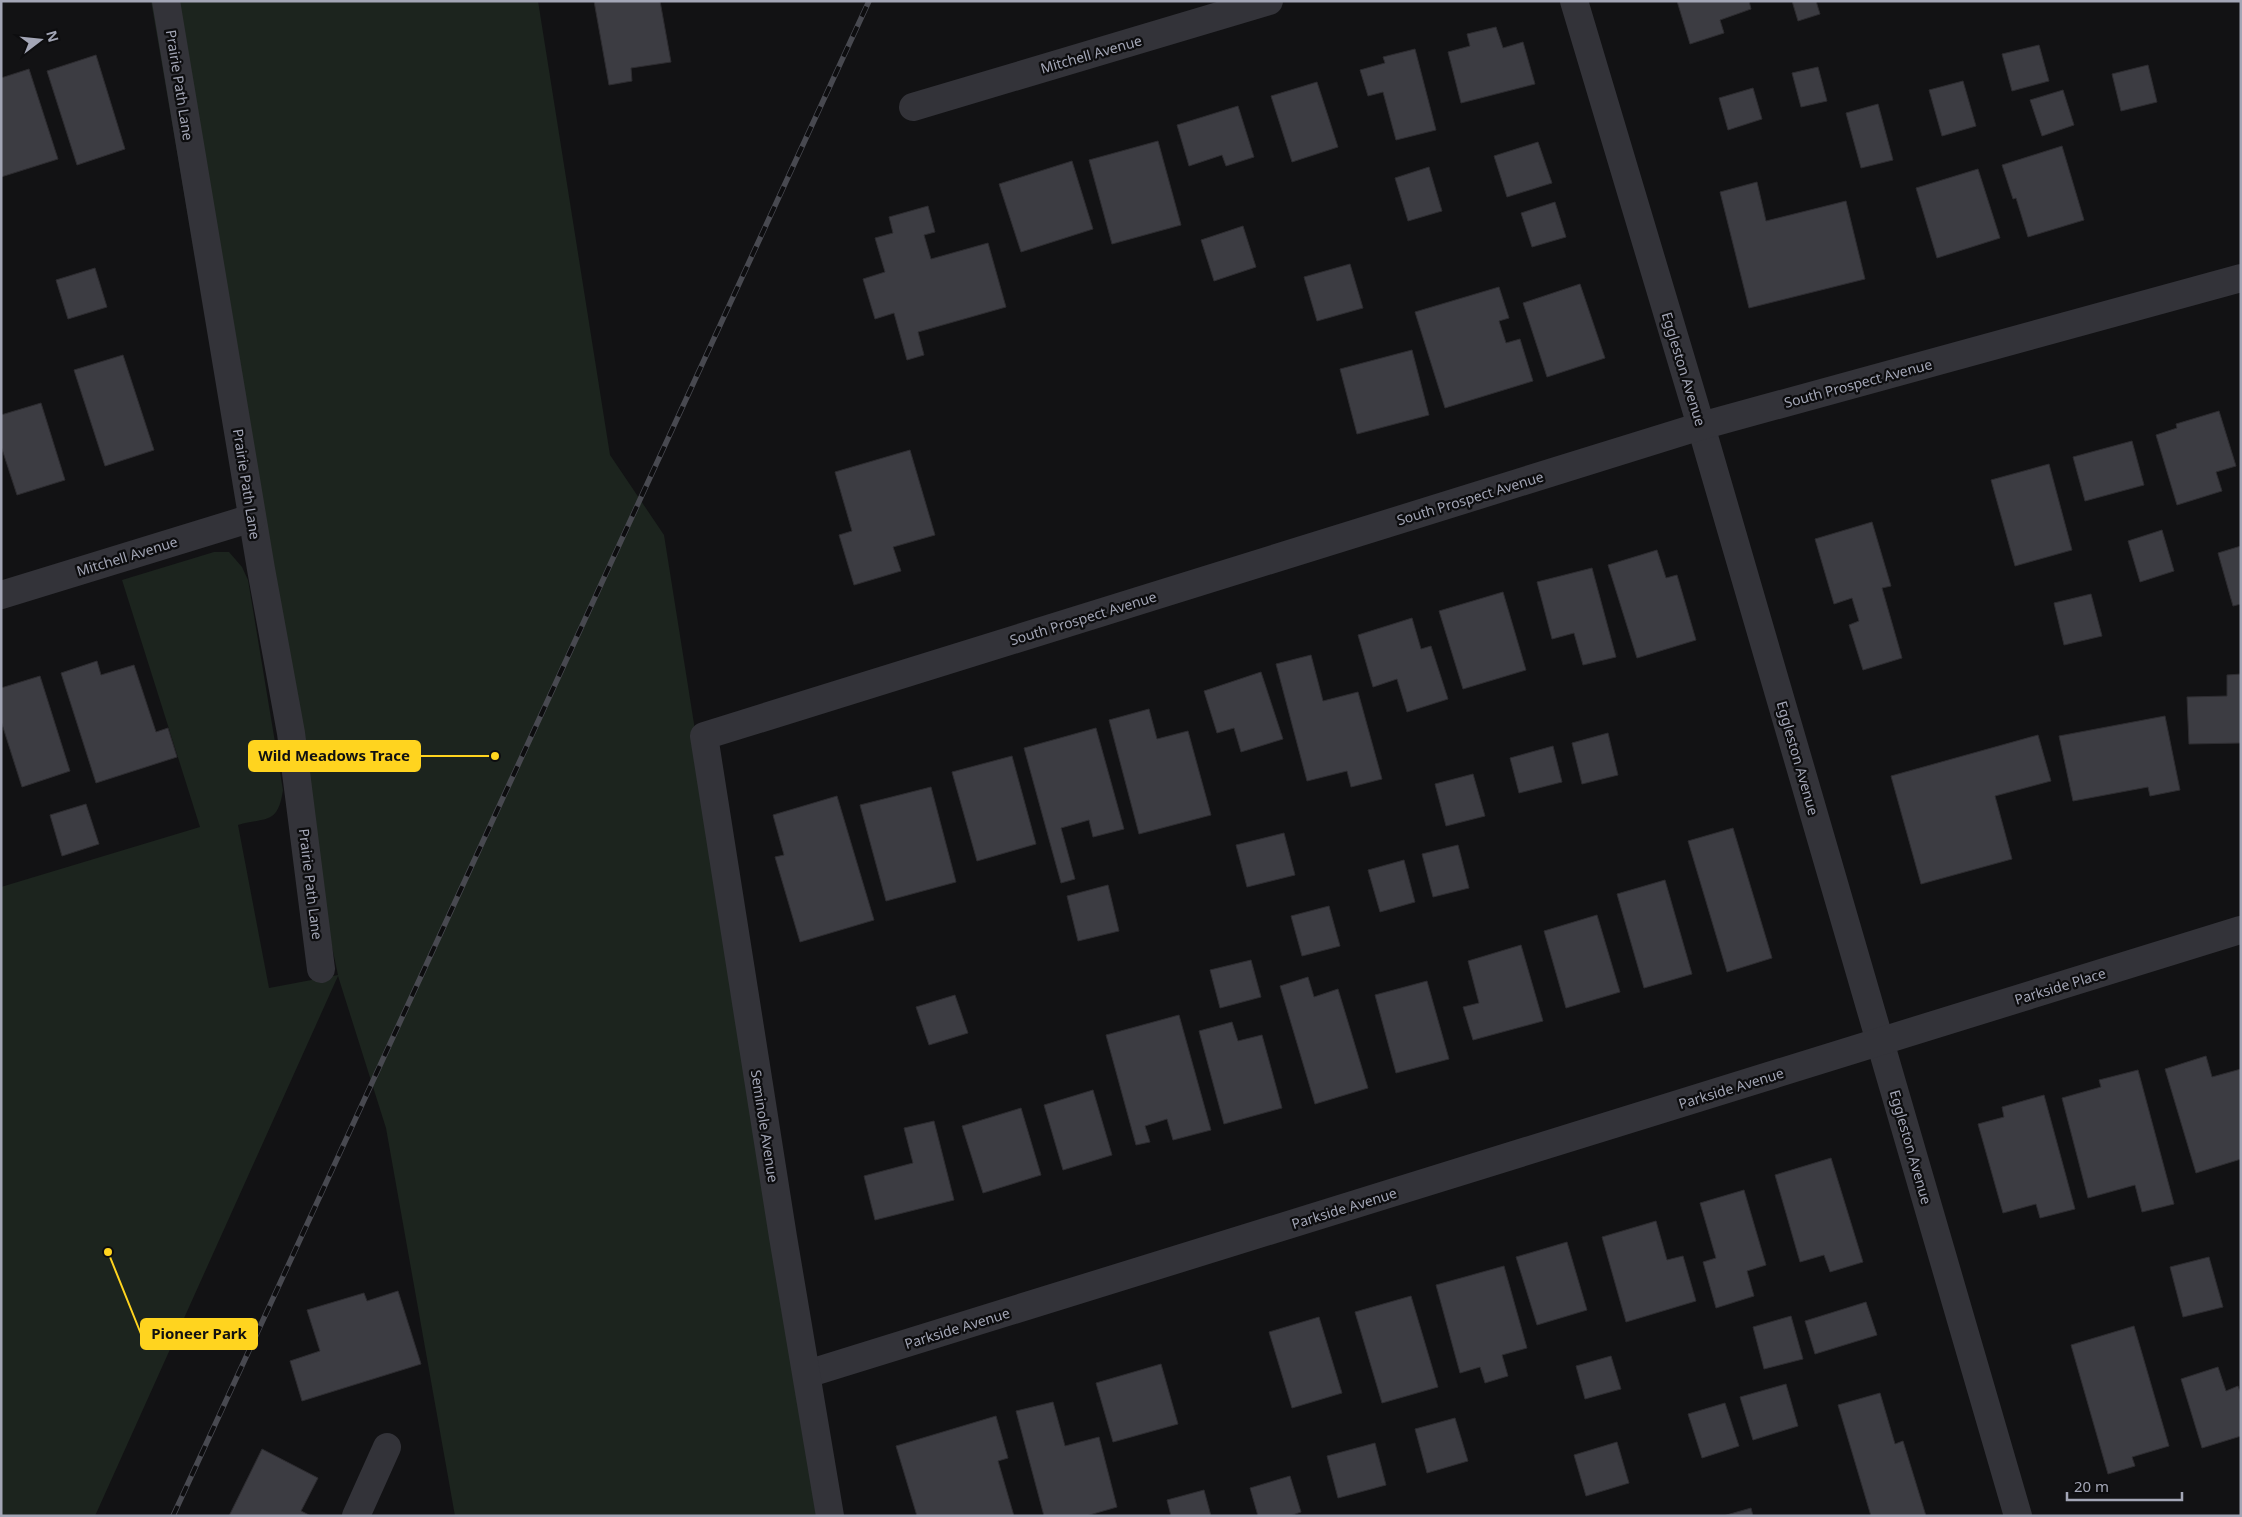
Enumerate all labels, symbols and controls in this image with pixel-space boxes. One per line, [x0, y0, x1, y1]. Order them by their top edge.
north arrow [15, 15, 65, 65]
text: N [42, 28, 64, 44]
street label: Prairie Path Lane [162, 28, 198, 142]
street label: Mitchell Avenue [1038, 30, 1144, 78]
street label: Eggleston Avenue [1658, 310, 1710, 428]
street label: South Prospect Avenue [1782, 354, 1934, 412]
street label: Prairie Path Lane [229, 427, 265, 541]
street label: South Prospect Avenue [1394, 467, 1546, 529]
street label: Mitchell Avenue [74, 532, 180, 580]
street label: South Prospect Avenue [1007, 587, 1159, 649]
street label: Eggleston Avenue [1773, 699, 1823, 818]
callout: Wild Meadows Trace [249, 741, 420, 771]
text: Wild Meadows Trace [258, 745, 410, 765]
street label: Prairie Path Lane [295, 827, 327, 941]
street label: Parkside Place [2012, 963, 2108, 1009]
street label: Parkside Avenue [1676, 1063, 1786, 1113]
street label: Seminole Avenue [747, 1068, 783, 1184]
street label: Eggleston Avenue [1886, 1088, 1936, 1207]
street label: Parkside Avenue [1289, 1183, 1399, 1233]
street label: Parkside Avenue [902, 1303, 1012, 1353]
callout: Pioneer Park [141, 1319, 257, 1349]
text: Pioneer Park [151, 1323, 248, 1343]
scale bar [2067, 1470, 2182, 1502]
text: 20 m [2074, 1476, 2109, 1496]

